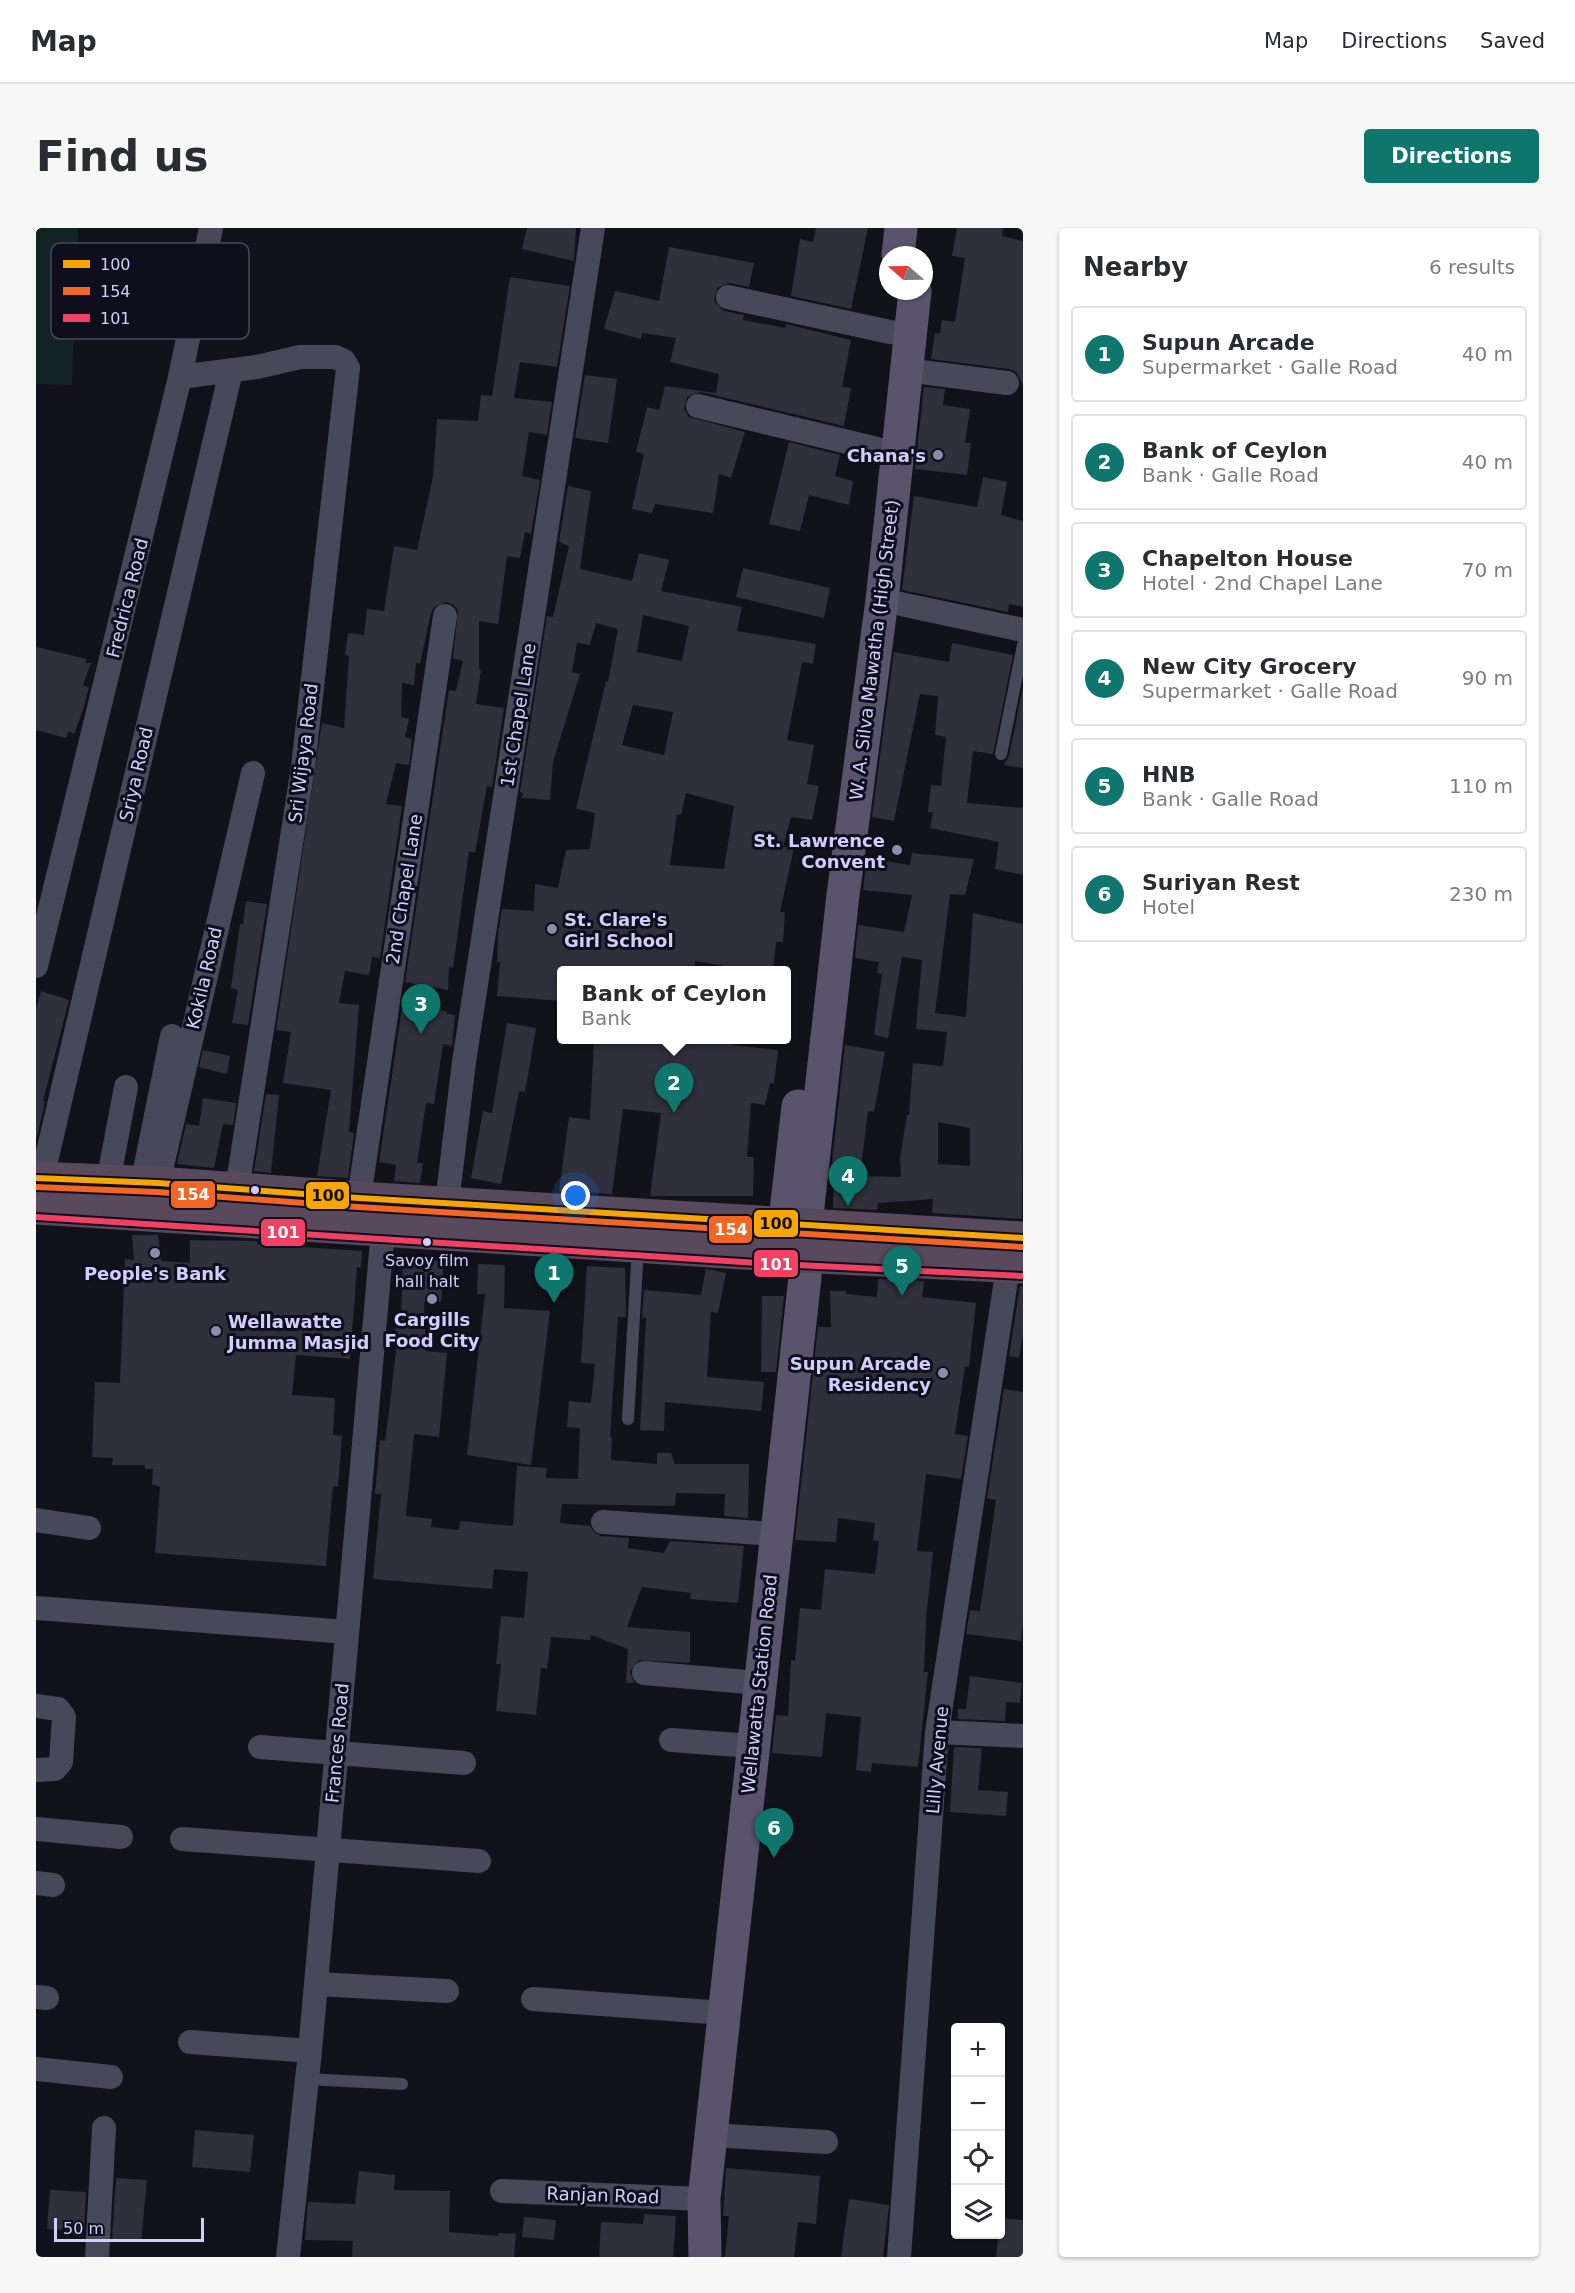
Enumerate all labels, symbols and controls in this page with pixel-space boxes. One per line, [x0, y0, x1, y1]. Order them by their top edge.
text: Map [30, 25, 97, 58]
text: Map [1264, 29, 1308, 53]
text: Directions [1341, 29, 1447, 53]
text: Saved [1480, 29, 1545, 53]
button: Directions [1364, 129, 1539, 183]
text: Find us [36, 132, 209, 181]
legend [51, 243, 249, 339]
north arrow [879, 246, 933, 300]
text: Nearby [1083, 252, 1188, 282]
text: 100 [100, 255, 131, 274]
text: 6 results [1429, 255, 1515, 279]
text: 154 [100, 282, 131, 301]
text: 101 [100, 309, 131, 328]
text: Supun Arcade [1142, 330, 1315, 355]
text: 1 [1098, 342, 1111, 366]
text: 40 m [1462, 342, 1513, 366]
text: Supermarket · Galle Road [1142, 355, 1398, 379]
text: Bank of Ceylon [1142, 438, 1328, 463]
place label: Chana's [847, 445, 926, 466]
marker: Chana's [931, 448, 945, 462]
text: 2 [1098, 450, 1111, 474]
text: 40 m [1462, 450, 1513, 474]
text: Bank · Galle Road [1142, 463, 1319, 487]
street label: W. A. Silva Mawatha (High Street) [845, 498, 903, 802]
street label: Fredrica Road [102, 536, 152, 660]
text: Chapelton House [1142, 546, 1353, 571]
text: 3 [1098, 558, 1111, 582]
text: 70 m [1462, 558, 1513, 582]
text: Hotel · 2nd Chapel Lane [1142, 571, 1383, 595]
street label: 1st Chapel Lane [496, 642, 540, 788]
text: New City Grocery [1142, 654, 1357, 679]
text: 4 [1098, 666, 1111, 690]
text: 90 m [1462, 666, 1513, 690]
text: Supermarket · Galle Road [1142, 679, 1398, 703]
street label: Sri Wijaya Road [284, 682, 322, 824]
street label: Sriya Road [115, 725, 157, 823]
text: HNB [1142, 762, 1196, 787]
text: 5 [1098, 774, 1111, 798]
text: 110 m [1449, 774, 1513, 798]
text: Bank · Galle Road [1142, 787, 1319, 811]
street label: 2nd Chapel Lane [382, 812, 426, 966]
place label: St. Lawrence Convent [753, 830, 885, 872]
marker: St. Lawrence Convent [890, 843, 904, 857]
text: Suriyan Rest [1142, 870, 1300, 895]
text: 6 [1098, 882, 1111, 906]
text: 230 m [1449, 882, 1513, 906]
text: Hotel [1142, 895, 1195, 919]
place label: St. Clare's Girl School [564, 909, 674, 951]
marker: St. Clare's Girl School [545, 922, 559, 936]
street label: Kokila Road [182, 925, 226, 1031]
popup [557, 966, 791, 1044]
text: Bank of Ceylon [581, 981, 767, 1006]
pin: 3 [402, 984, 440, 1034]
text: Bank [581, 1006, 631, 1030]
pin: 2 [654, 1064, 694, 1113]
pin: 4 [828, 1156, 868, 1206]
line badge: 154 [170, 1180, 216, 1209]
line badge: 100 [305, 1181, 350, 1210]
your location [561, 1181, 590, 1210]
unlabelled marker [249, 1184, 261, 1196]
text: 154 [176, 1185, 210, 1204]
text: 100 [311, 1186, 345, 1205]
line badge: 100 [753, 1209, 799, 1238]
text: 100 [759, 1214, 793, 1233]
line badge: 154 [708, 1215, 753, 1244]
line badge: 101 [260, 1218, 306, 1247]
text: 154 [714, 1220, 748, 1239]
text: 101 [266, 1223, 300, 1242]
marker: Savoy film hall halt [421, 1236, 433, 1248]
marker: People's Bank [148, 1246, 162, 1260]
pin: 5 [882, 1246, 922, 1296]
line badge: 101 [753, 1249, 799, 1278]
place label: Savoy film hall halt [385, 1251, 469, 1291]
pin: 1 [534, 1254, 574, 1303]
text: 101 [759, 1255, 793, 1274]
place label: People's Bank [84, 1263, 227, 1284]
marker: Cargills Food City [425, 1292, 439, 1306]
place label: Cargills Food City [384, 1309, 480, 1351]
place label: Wellawatte Jumma Masjid [226, 1311, 369, 1353]
marker: Wellawatte Jumma Masjid [209, 1324, 223, 1338]
place label: Supun Arcade Residency [790, 1353, 931, 1395]
marker: Supun Arcade Residency [936, 1366, 950, 1380]
street label: Wellawatta Station Road [737, 1573, 781, 1795]
street label: Frances Road [321, 1682, 353, 1804]
street label: Lilly Avenue [922, 1705, 952, 1815]
pin: 6 [754, 1808, 794, 1858]
map controls [951, 2023, 1005, 2239]
button: + [951, 2023, 1005, 2077]
button: − [951, 2077, 1005, 2131]
button: locate [951, 2131, 1005, 2185]
street label: Ranjan Road [546, 2183, 660, 2207]
button: layers [951, 2185, 1005, 2239]
scale bar [54, 2215, 204, 2242]
text: 50 m [63, 2219, 104, 2238]

